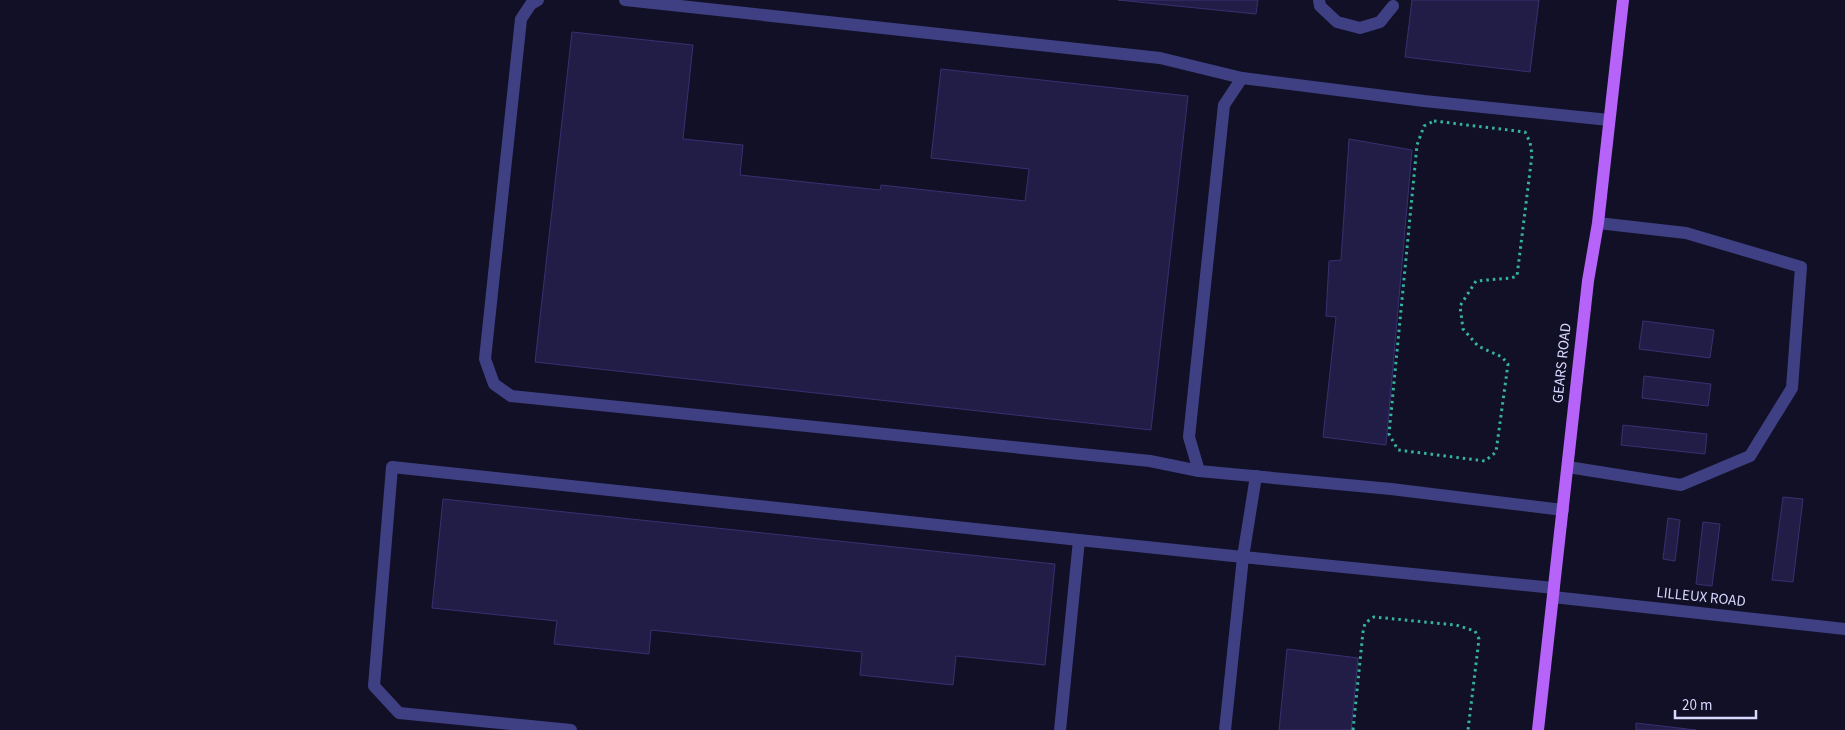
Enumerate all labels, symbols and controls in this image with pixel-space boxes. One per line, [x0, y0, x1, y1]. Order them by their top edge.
street label: GEARS ROAD [1547, 322, 1577, 404]
street label: LILLEUX ROAD [1655, 582, 1747, 612]
scale bar [1675, 688, 1756, 720]
text: 20 m [1682, 695, 1712, 716]

